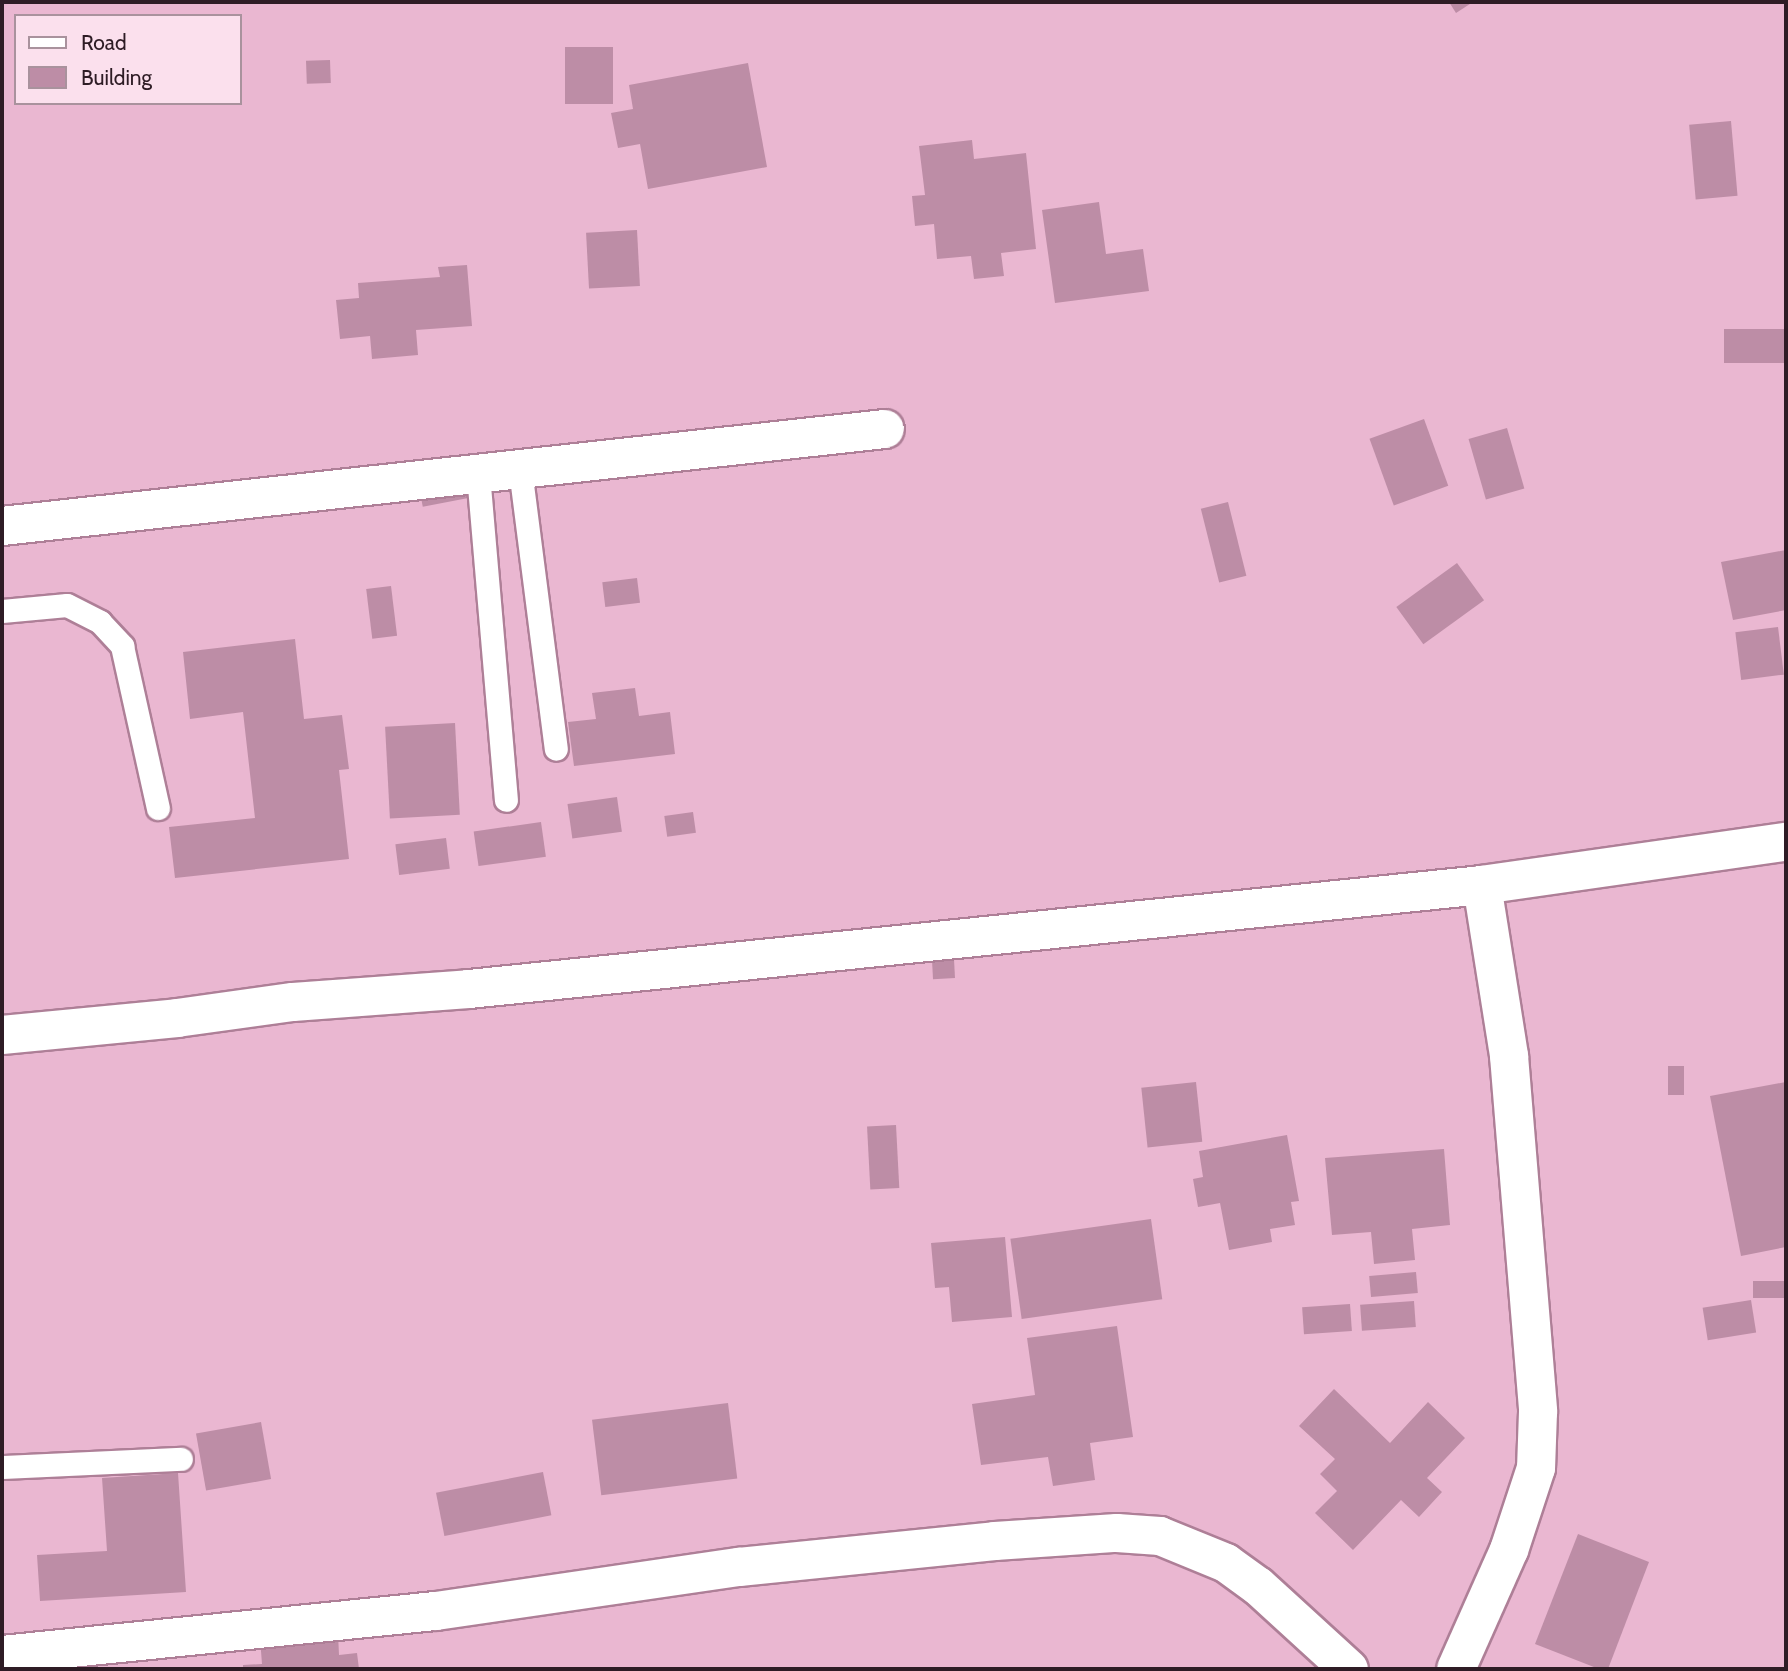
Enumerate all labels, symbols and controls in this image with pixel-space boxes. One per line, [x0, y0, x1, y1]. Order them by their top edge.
legend [14, 14, 242, 105]
text: Road [81, 30, 127, 55]
text: Building [81, 65, 152, 90]

